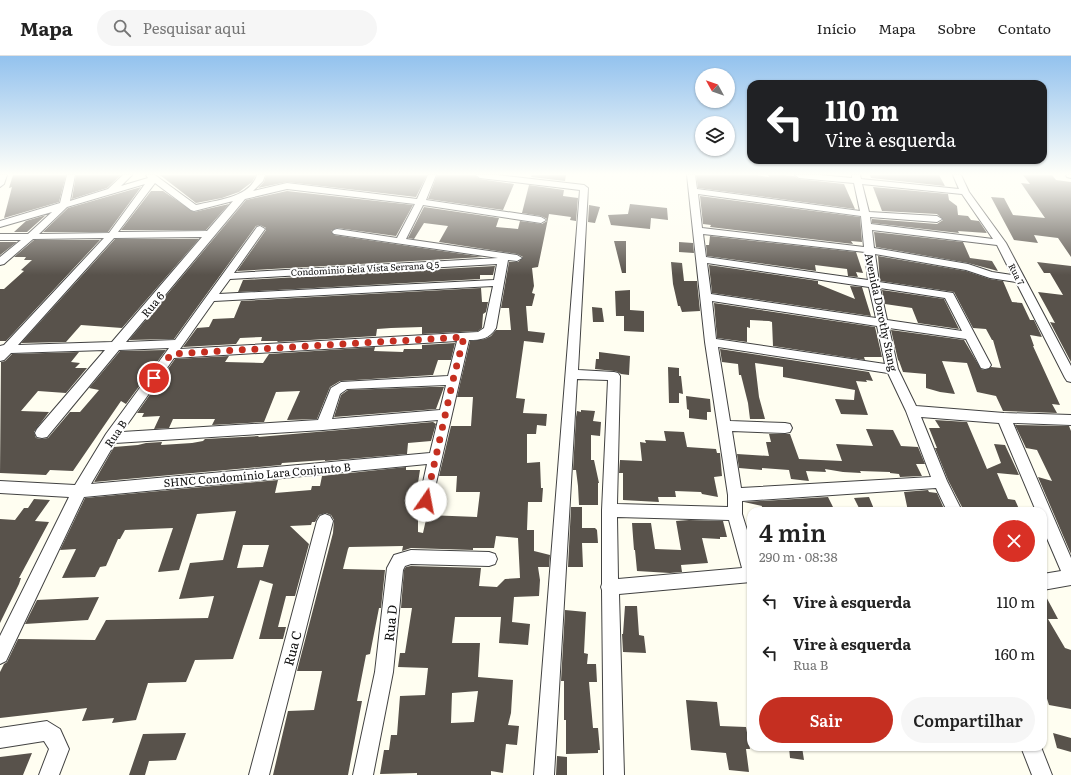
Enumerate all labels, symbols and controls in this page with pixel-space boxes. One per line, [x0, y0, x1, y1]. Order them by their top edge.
search box [97, 10, 377, 46]
text: Mapa [20, 14, 73, 42]
text: Pesquisar aqui [143, 16, 246, 39]
icon: search [111, 17, 133, 39]
text: Início [817, 18, 856, 38]
text: Mapa [878, 18, 916, 38]
text: Sobre [938, 18, 976, 38]
text: Contato [998, 18, 1051, 38]
north arrow [695, 68, 735, 108]
map controls [695, 68, 735, 156]
text: 110 m [825, 88, 899, 130]
icon: left [759, 96, 811, 148]
button: layers [695, 116, 735, 156]
text: Vire à esquerda [825, 126, 956, 153]
street label: Avenida Dorothy Stang [862, 251, 903, 373]
street label: Condominio Bela Vista Serrana Q 5 [290, 257, 440, 279]
street label: Rua 7 [1005, 261, 1029, 288]
street label: Rua 6 [137, 288, 167, 320]
pin [137, 361, 171, 395]
icon: arrive [143, 367, 165, 389]
street label: Rua B [100, 416, 130, 450]
street label: SHNC Condomínio Lara Conjunto B [163, 458, 351, 490]
position arrow [405, 480, 447, 522]
text: 4 min [759, 514, 826, 549]
button: close [993, 520, 1035, 562]
text: 290 m · 08:38 [759, 547, 838, 566]
icon: left [759, 590, 781, 612]
text: Vire à esquerda [793, 590, 911, 613]
text: 110 m [997, 590, 1035, 613]
street label: Rua D [379, 604, 401, 642]
street label: Rua C [278, 628, 306, 668]
text: Vire à esquerda [793, 632, 911, 655]
icon: left [759, 642, 781, 664]
text: 160 m [995, 642, 1035, 665]
text: Rua B [793, 655, 828, 674]
button: Sair [759, 697, 893, 743]
button: Compartilhar [901, 697, 1035, 743]

